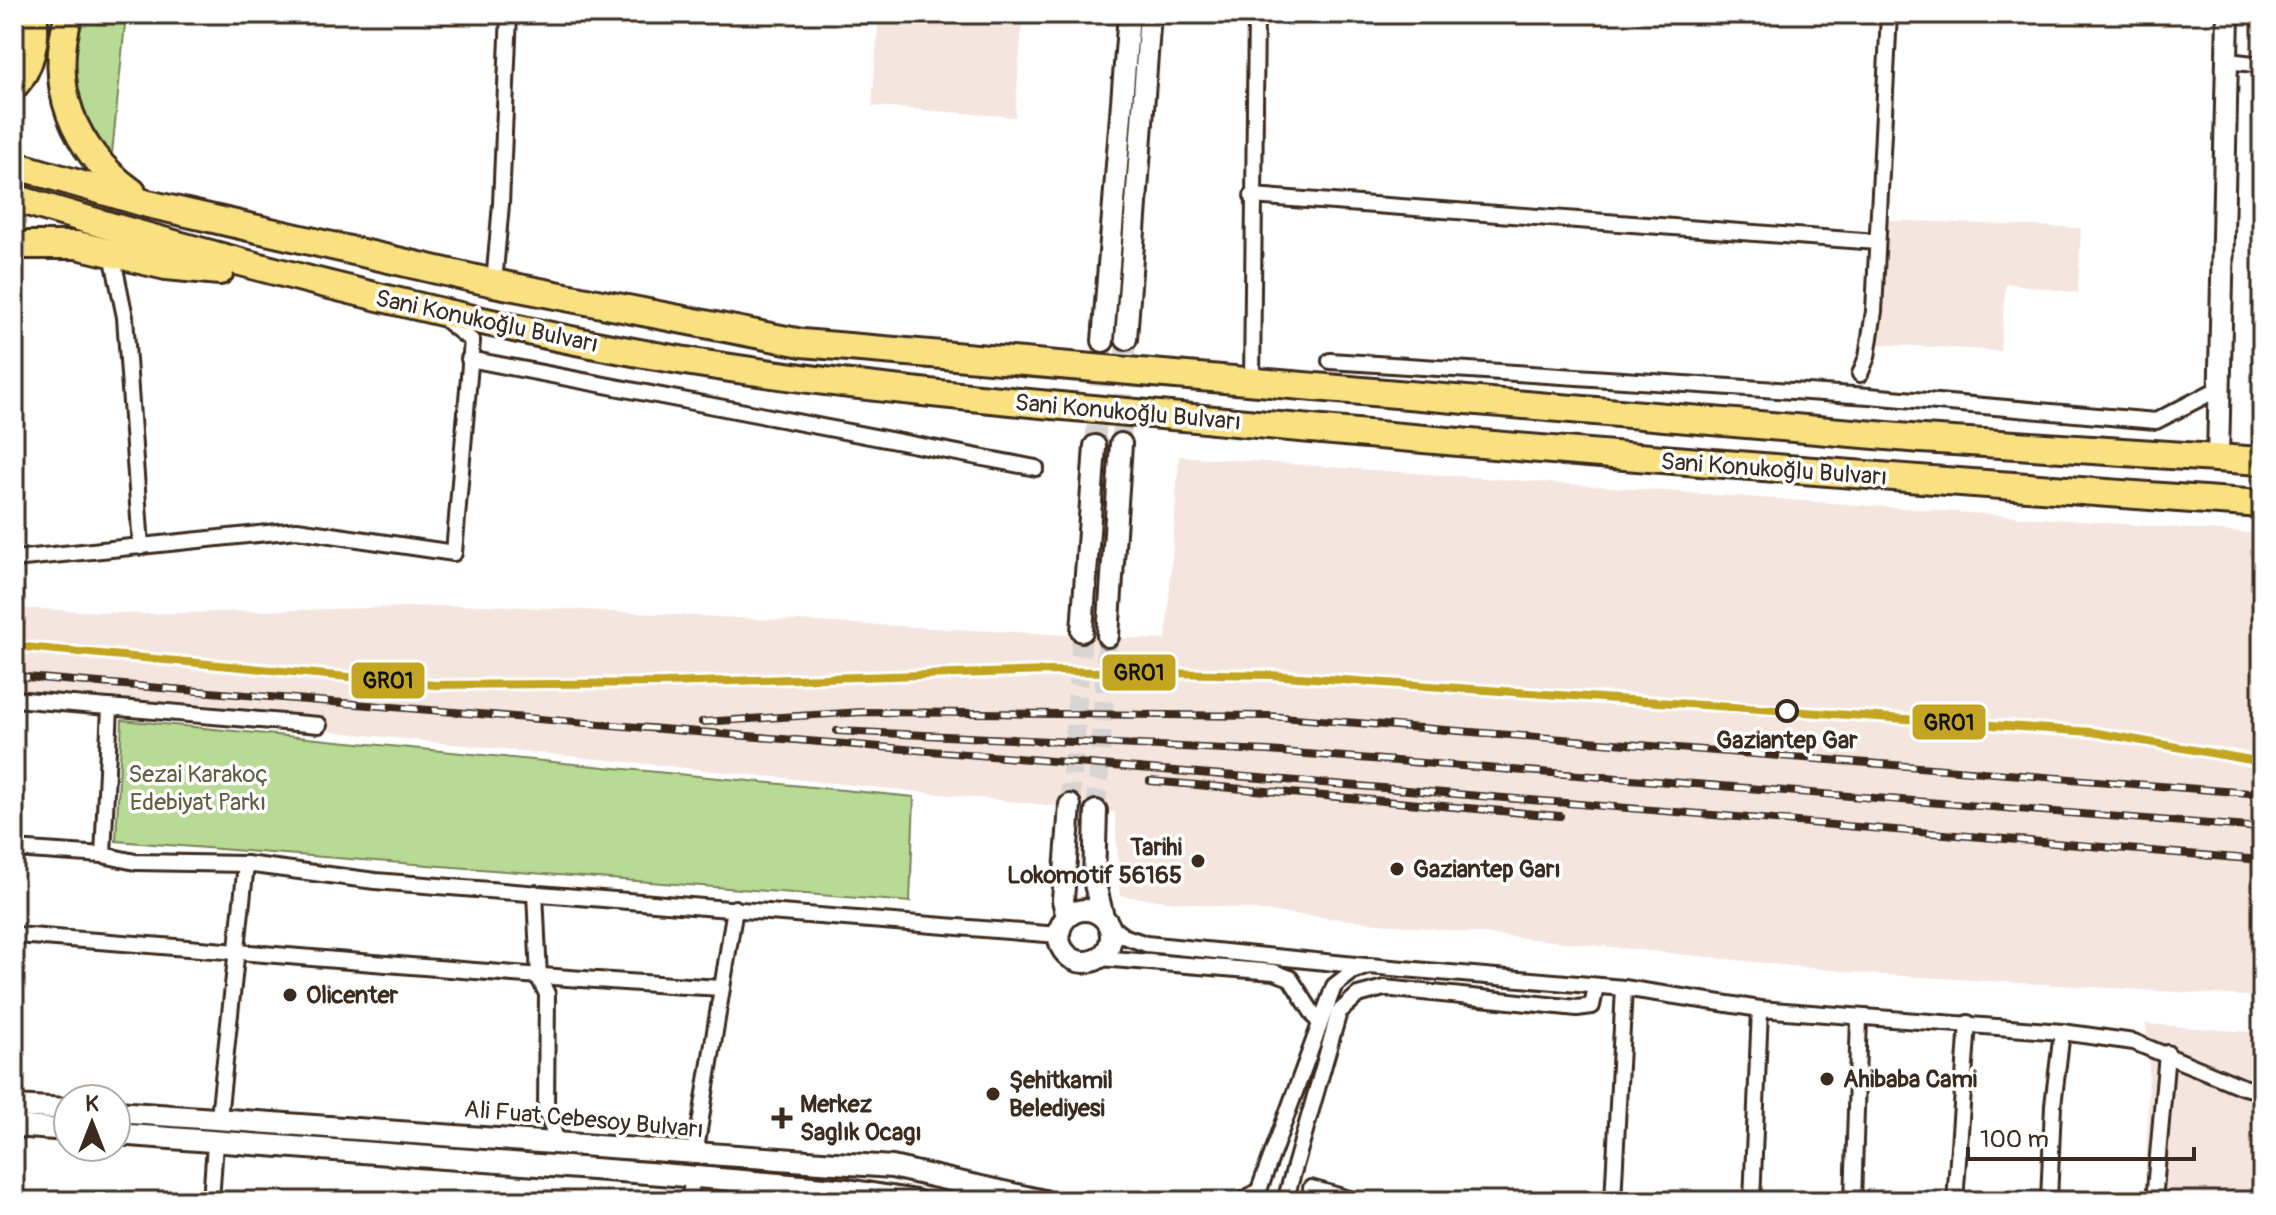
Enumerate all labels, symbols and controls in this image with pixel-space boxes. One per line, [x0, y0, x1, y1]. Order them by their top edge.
street label: Sani Konukoğlu Bulvarı [373, 284, 601, 359]
street label: Sani Konukoğlu Bulvarı [1014, 388, 1242, 437]
street label: Sani Konukoğlu Bulvarı [1660, 447, 1888, 492]
line badge: GR01 [1101, 653, 1177, 692]
text: GR01 [1114, 659, 1164, 687]
line badge: GR01 [350, 661, 426, 700]
text: GR01 [363, 667, 413, 695]
marker: Gaziantep Gar [1776, 700, 1798, 722]
line badge: GR01 [1911, 703, 1987, 741]
text: GR01 [1924, 709, 1974, 737]
place label: Gaziantep Gar [1716, 726, 1858, 755]
park label: Sezai Karakoç Edebiyat Parkı [128, 760, 268, 817]
place label: Tarihi Lokomotif 56165 [1007, 833, 1182, 890]
marker: Tarihi Lokomotif 56165 [1189, 852, 1207, 870]
place label: Gaziantep Garı [1413, 855, 1561, 884]
marker: Gaziantep Garı [1388, 860, 1406, 878]
place label: Olicenter [306, 981, 399, 1010]
marker: Olicenter [281, 986, 299, 1004]
place label: Ahibaba Cami [1843, 1065, 1977, 1094]
place label: Şehitkamil Belediyesi [1009, 1066, 1113, 1123]
marker: Ahibaba Cami [1818, 1070, 1836, 1088]
north arrow [52, 1083, 132, 1163]
marker: Şehitkamil Belediyesi [984, 1085, 1002, 1103]
text: K [85, 1090, 99, 1118]
place label: Merkez Saglık Ocagı [800, 1090, 922, 1147]
street label: Ali Fuat Cebesoy Bulvarı [463, 1095, 705, 1144]
marker: Merkez Saglık Ocagı [771, 1107, 793, 1129]
scale bar [1968, 1111, 2194, 1161]
text: 100 m [1980, 1125, 2049, 1154]

